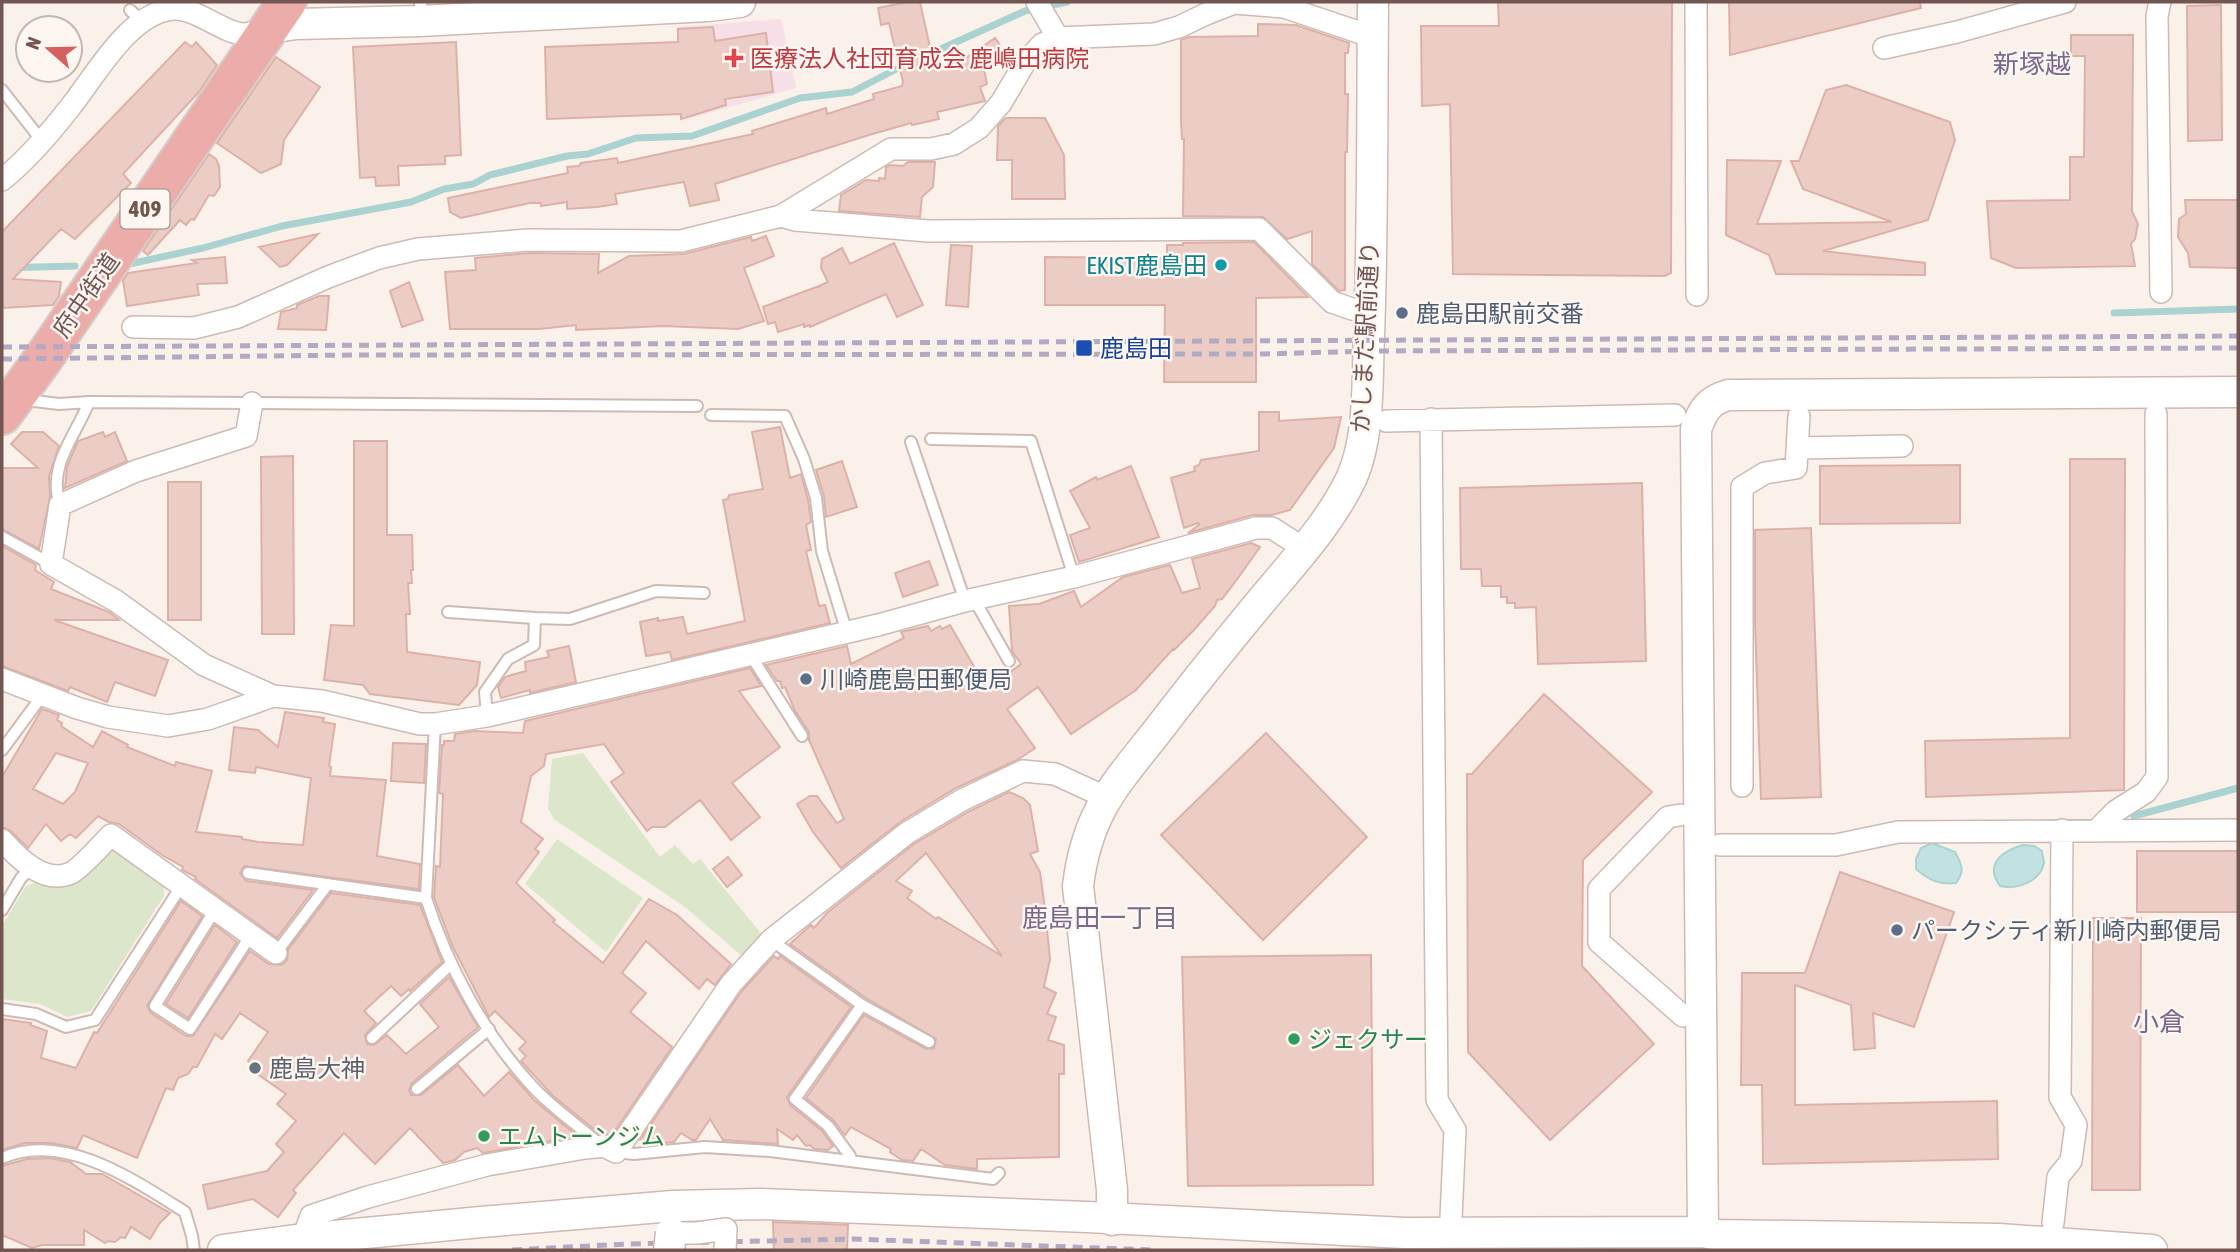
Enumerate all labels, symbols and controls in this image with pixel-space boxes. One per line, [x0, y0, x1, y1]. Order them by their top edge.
north arrow [14, 14, 84, 84]
text: N [21, 34, 45, 52]
place label: 医療法人社団育成会 鹿嶋田病院 [750, 45, 1089, 72]
marker: 医療法人社団育成会 鹿嶋田病院 [724, 48, 744, 68]
district label: 新塚越 [1993, 49, 2071, 79]
road number: 409 [120, 190, 170, 229]
street label: かしまだ駅前通り [1346, 240, 1384, 434]
street label: 府中街道 [47, 248, 125, 342]
place label: EKIST鹿島田 [1086, 252, 1207, 279]
marker: EKIST鹿島田 [1213, 257, 1229, 273]
place label: 鹿島田駅前交番 [1416, 300, 1584, 327]
marker: 鹿島田駅前交番 [1394, 305, 1410, 321]
place label: 鹿島田 [1100, 335, 1172, 362]
marker: 鹿島田 [1074, 338, 1094, 358]
place label: 川崎鹿島田郵便局 [820, 666, 1012, 693]
marker: 川崎鹿島田郵便局 [798, 671, 814, 687]
district label: 鹿島田一丁目 [1022, 903, 1178, 933]
place label: パークシティ新川崎内郵便局 [1911, 917, 2222, 944]
marker: パークシティ新川崎内郵便局 [1889, 922, 1905, 938]
district label: 小倉 [2133, 1007, 2185, 1037]
place label: ジェクサー [1308, 1026, 1428, 1053]
marker: ジェクサー [1286, 1031, 1302, 1047]
place label: 鹿島大神 [269, 1055, 365, 1082]
marker: 鹿島大神 [247, 1060, 263, 1076]
place label: エムトーンジム [498, 1123, 665, 1150]
marker: エムトーンジム [476, 1128, 492, 1144]

